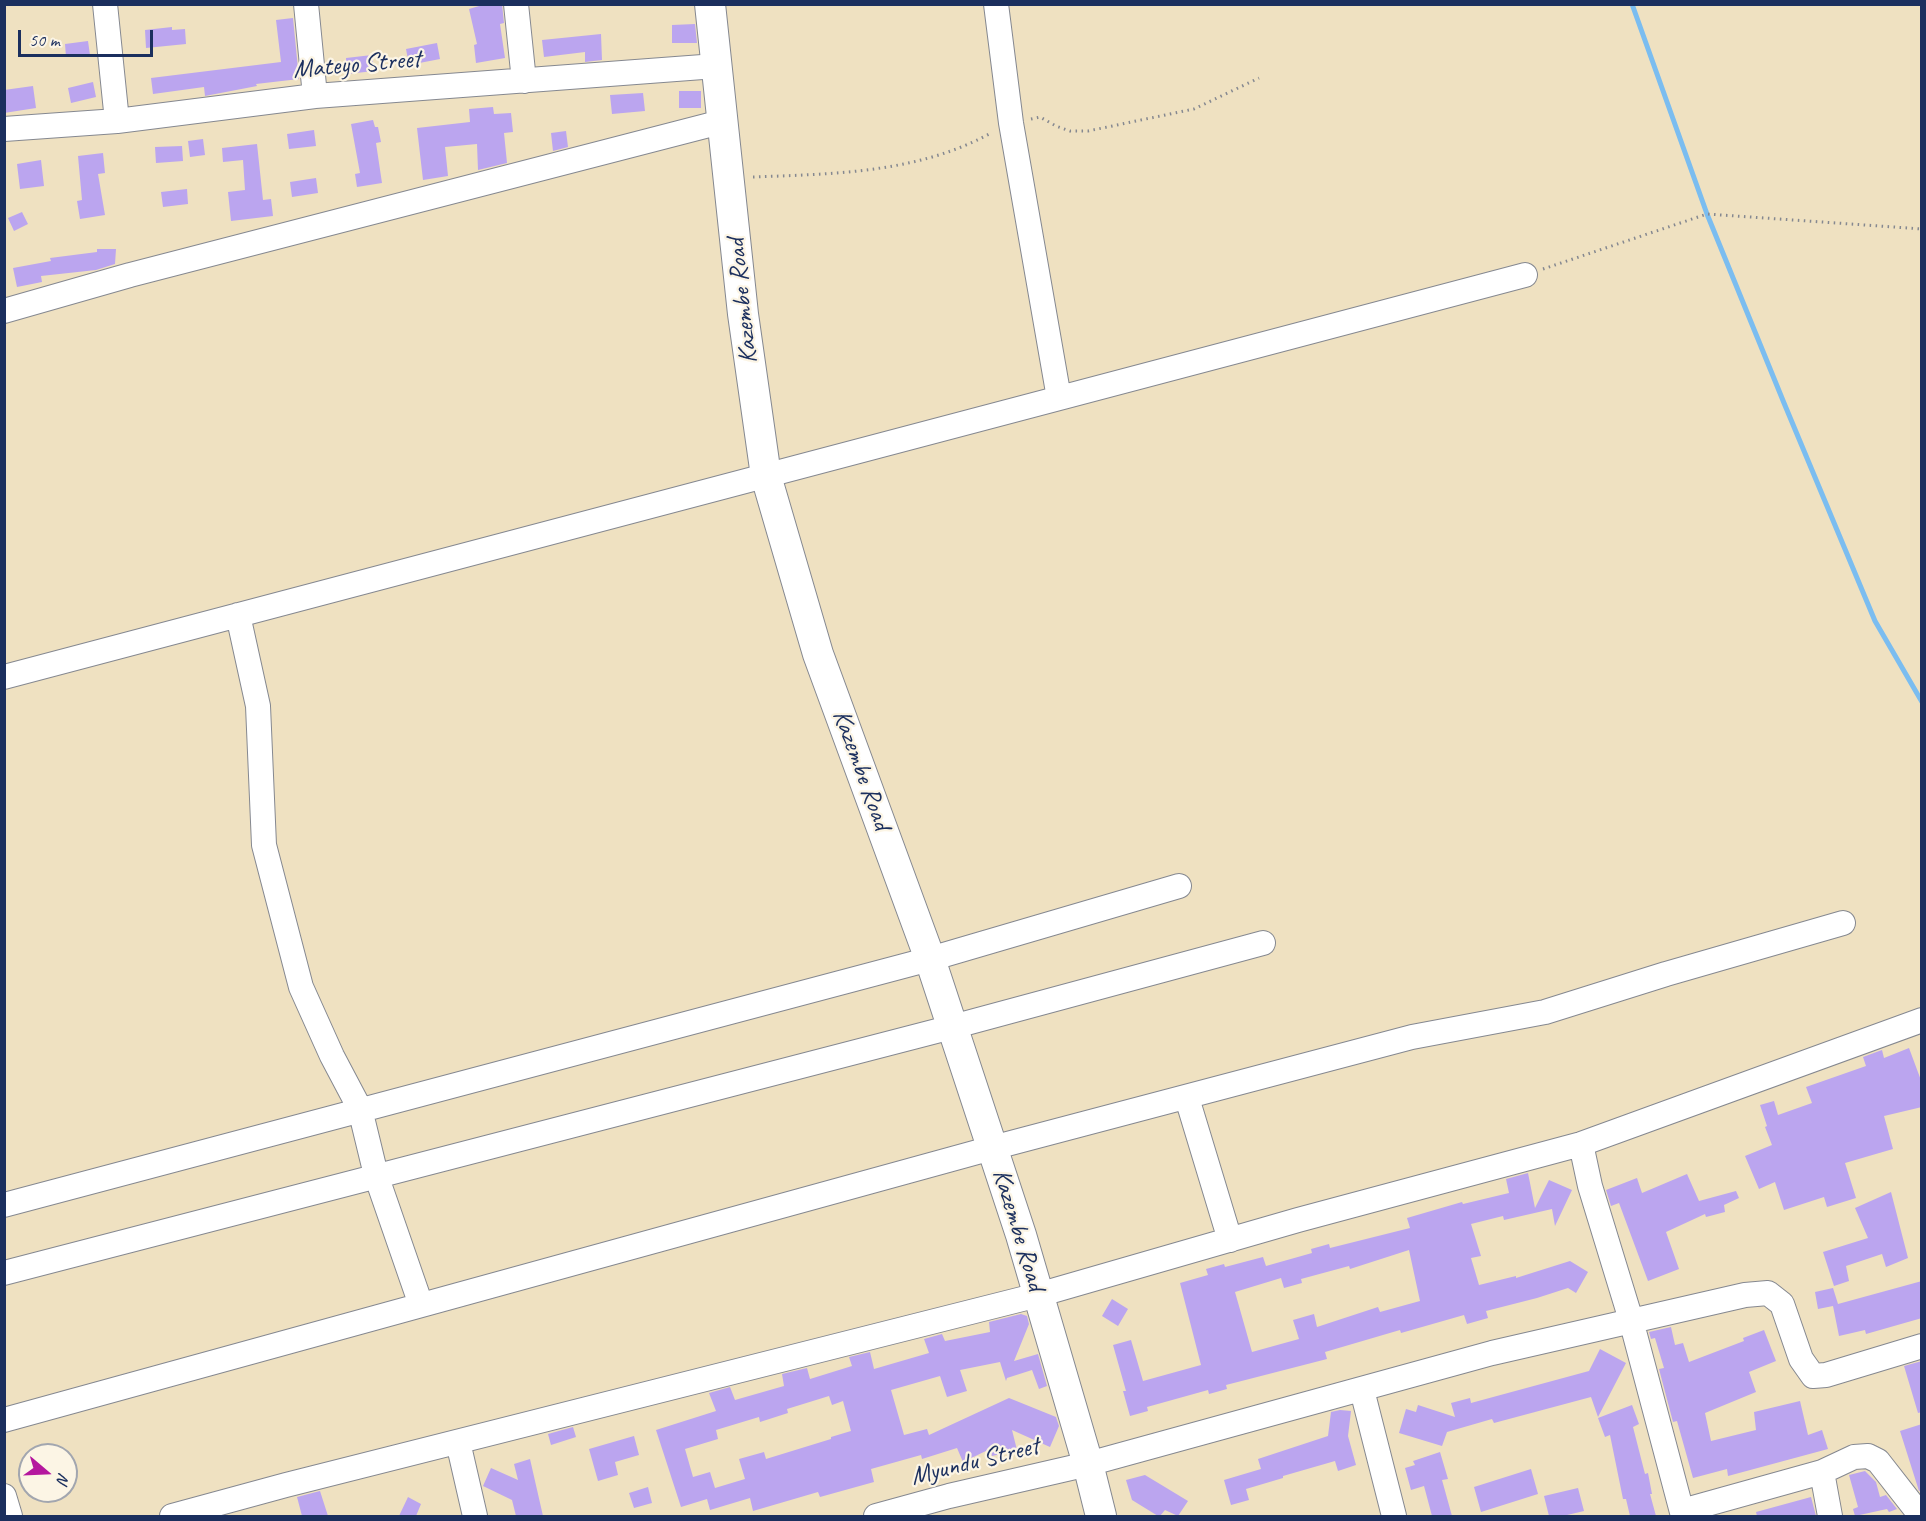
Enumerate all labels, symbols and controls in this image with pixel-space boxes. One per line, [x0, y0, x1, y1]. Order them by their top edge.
scale bar [21, 18, 156, 56]
text: 50 m [29, 29, 60, 51]
street label: Mateyo Street [292, 44, 422, 86]
street label: Kazembe Road [721, 237, 765, 365]
street label: Kazembe Road [825, 706, 897, 834]
street label: Kazembe Road [985, 1165, 1051, 1295]
street label: Myundu Street [908, 1431, 1042, 1493]
north arrow [18, 1443, 78, 1503]
text: N [52, 1470, 74, 1486]

